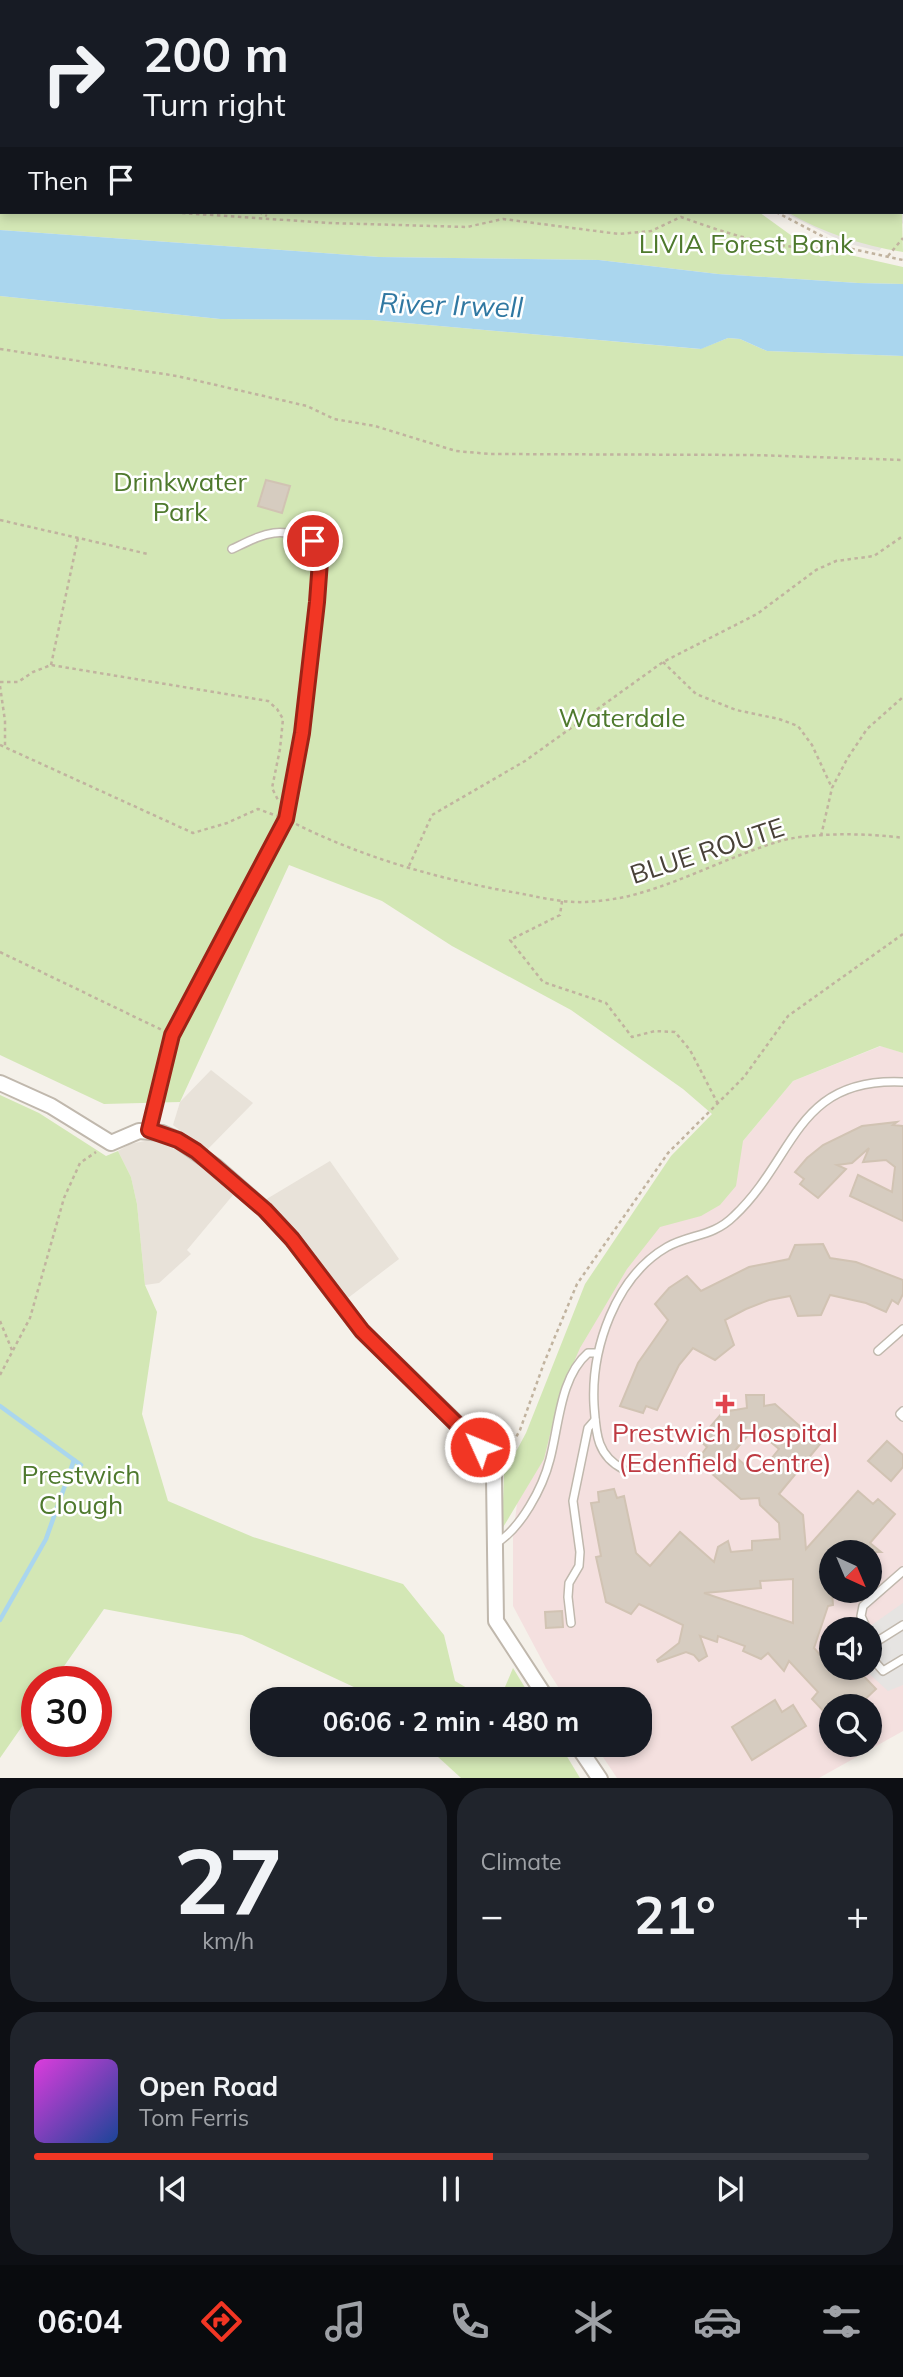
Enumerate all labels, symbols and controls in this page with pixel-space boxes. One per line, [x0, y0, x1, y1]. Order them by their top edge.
text: 200 m [143, 23, 289, 84]
icon: right [28, 28, 119, 119]
text: Turn right [143, 84, 286, 124]
icon: arrive [102, 161, 140, 199]
text: Then [28, 164, 88, 197]
park label: LIVIA Forest Bank [639, 227, 854, 260]
water label: River Irwell [378, 284, 524, 325]
park label: Drinkwater Park [113, 465, 247, 528]
pin [283, 511, 343, 571]
icon: arrive [294, 522, 332, 560]
park label: Waterdale [559, 701, 685, 734]
street label: BLUE ROUTE [626, 810, 788, 891]
marker: Prestwich Hospital (Edenfield Centre) [715, 1394, 735, 1414]
position arrow [443, 1410, 517, 1484]
place label: Prestwich Hospital (Edenfield Centre) [612, 1416, 838, 1479]
park label: Prestwich Clough [21, 1458, 141, 1521]
north arrow [819, 1540, 882, 1603]
map controls [819, 1540, 882, 1757]
button: sound [819, 1617, 882, 1680]
speed limit sign: 30 [21, 1666, 112, 1757]
button: search [819, 1694, 882, 1757]
text: 06:06 · 2 min · 480 m [323, 1705, 579, 1738]
text: 27 [174, 1823, 283, 1937]
text: Climate [481, 1847, 562, 1876]
text: 21° [634, 1882, 716, 1947]
text: − [481, 1891, 503, 1939]
text: + [846, 1891, 869, 1939]
text: km/h [202, 1926, 254, 1955]
text: Open Road [139, 2070, 278, 2103]
text: Tom Ferris [139, 2103, 249, 2132]
icon: previous [154, 2170, 192, 2208]
icon: pause [432, 2170, 470, 2208]
icon: next [711, 2170, 749, 2208]
icon: directions [197, 2297, 246, 2346]
icon: music [321, 2297, 370, 2346]
icon: phone [445, 2297, 494, 2346]
icon: climate [569, 2297, 618, 2346]
icon: car [693, 2297, 742, 2346]
icon: filters [817, 2297, 866, 2346]
text: 06:04 [37, 2301, 122, 2341]

